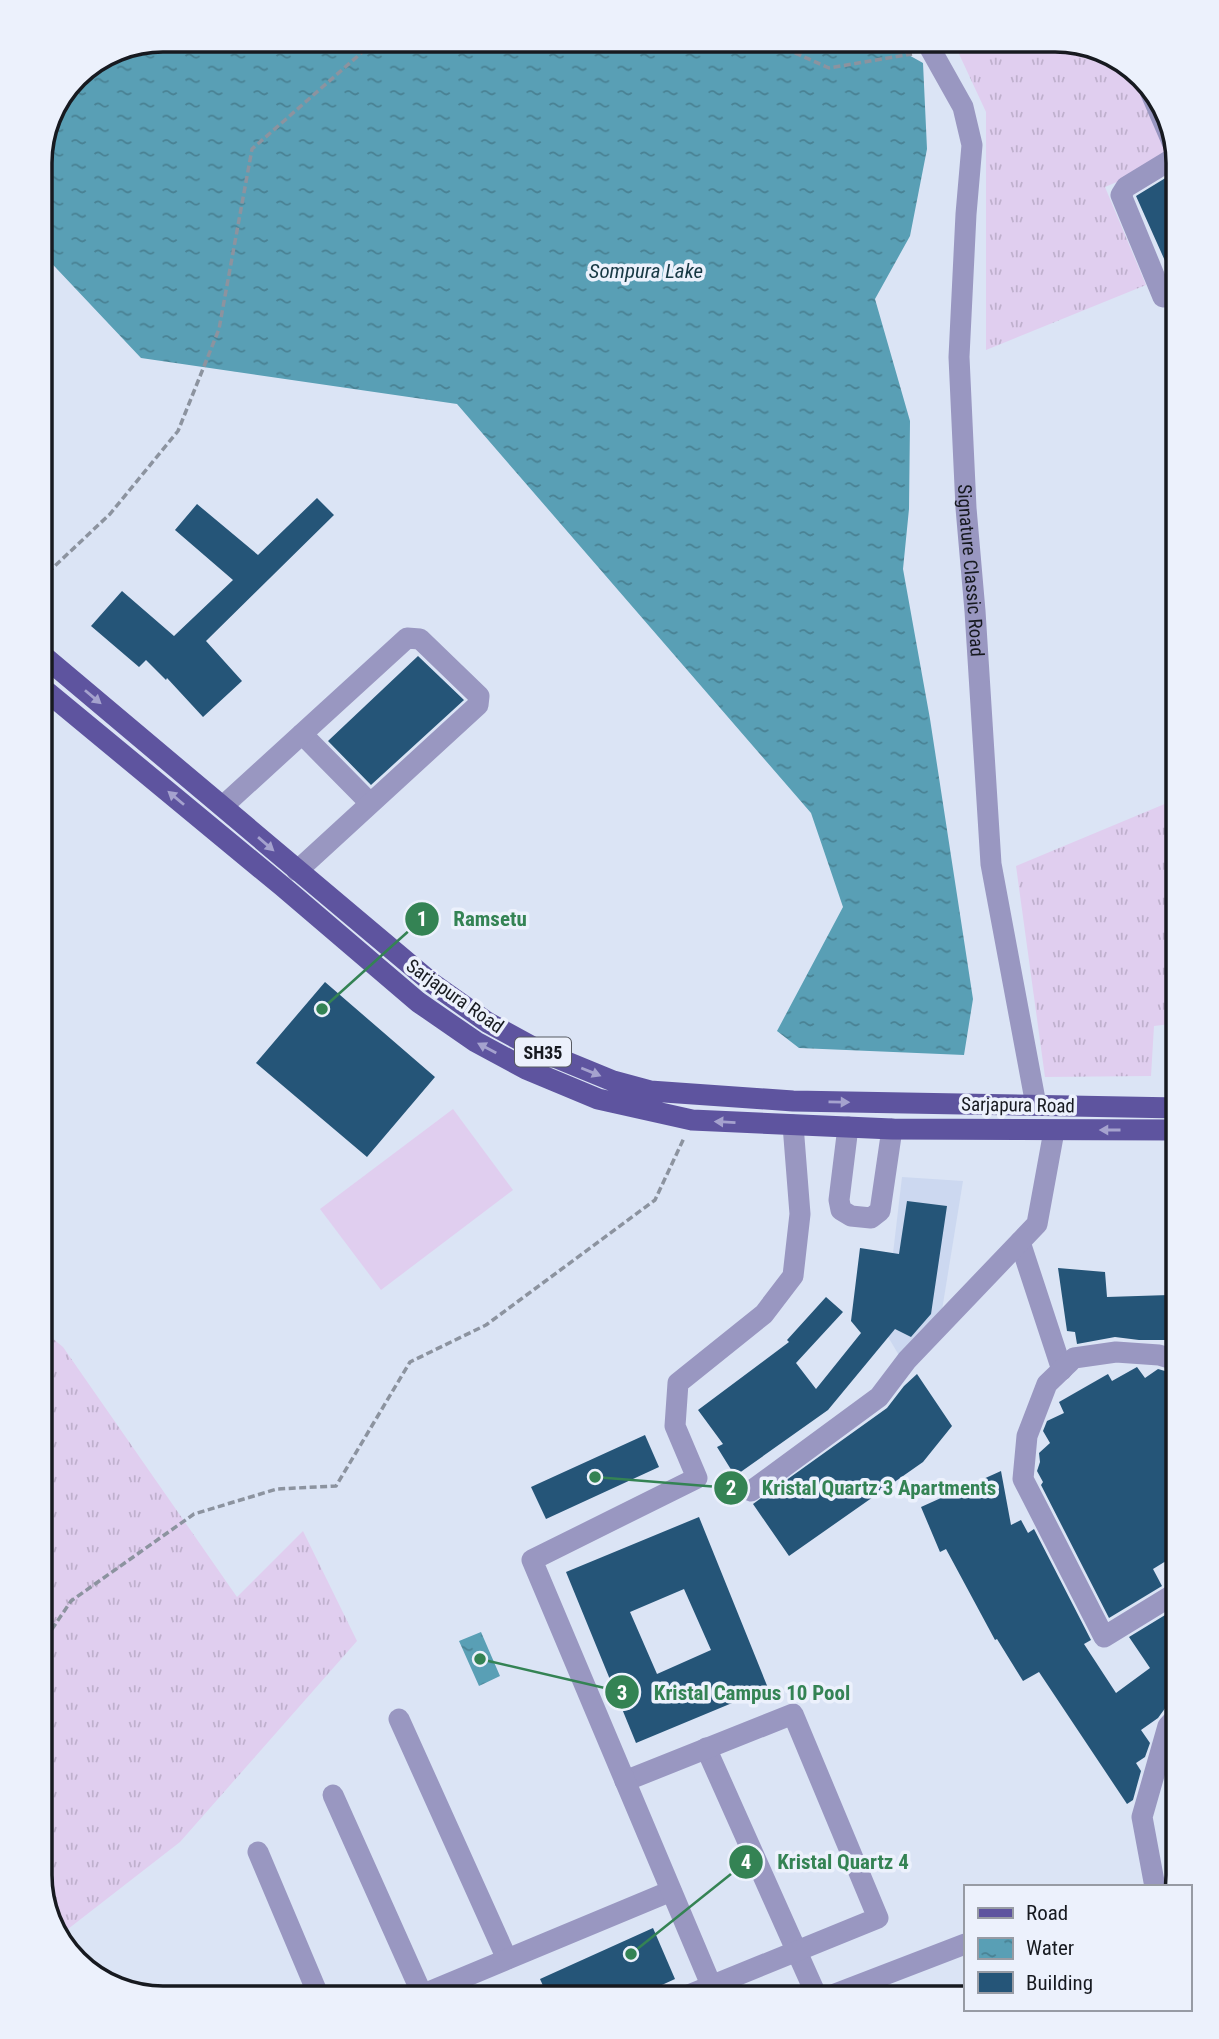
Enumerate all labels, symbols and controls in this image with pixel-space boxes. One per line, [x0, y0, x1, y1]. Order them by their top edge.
water label: Sompura Lake [589, 259, 703, 283]
street label: Signature Classic Road [953, 484, 989, 657]
one-way arrow [84, 689, 101, 704]
one-way arrow [167, 790, 185, 806]
one-way arrow [257, 836, 275, 852]
callout: Ramsetu [404, 898, 540, 940]
text: 1 [417, 907, 427, 931]
text: Ramsetu [453, 907, 527, 931]
street label: Sarjapura Road [402, 954, 508, 1038]
road number: SH35 [515, 1037, 571, 1066]
one-way arrow [476, 1042, 496, 1054]
one-way arrow [580, 1066, 601, 1077]
street label: Sarjapura Road [961, 1093, 1075, 1117]
one-way arrow [828, 1096, 850, 1107]
one-way arrow [713, 1116, 735, 1127]
one-way arrow [1099, 1124, 1121, 1136]
callout: Kristal Quartz 3 Apartments [713, 1467, 1011, 1509]
text: 2 [726, 1476, 736, 1500]
text: Kristal Quartz 3 Apartments [762, 1476, 996, 1500]
callout: Kristal Campus 10 Pool [605, 1671, 864, 1713]
text: 3 [617, 1681, 627, 1705]
text: Kristal Campus 10 Pool [654, 1681, 850, 1705]
callout: Kristal Quartz 4 [729, 1841, 923, 1883]
text: 4 [741, 1850, 751, 1874]
text: Kristal Quartz 4 [777, 1850, 909, 1874]
legend [964, 1885, 1191, 2011]
text: Road [1026, 1901, 1068, 1925]
text: Water [1026, 1936, 1074, 1960]
text: Building [1026, 1971, 1093, 1995]

